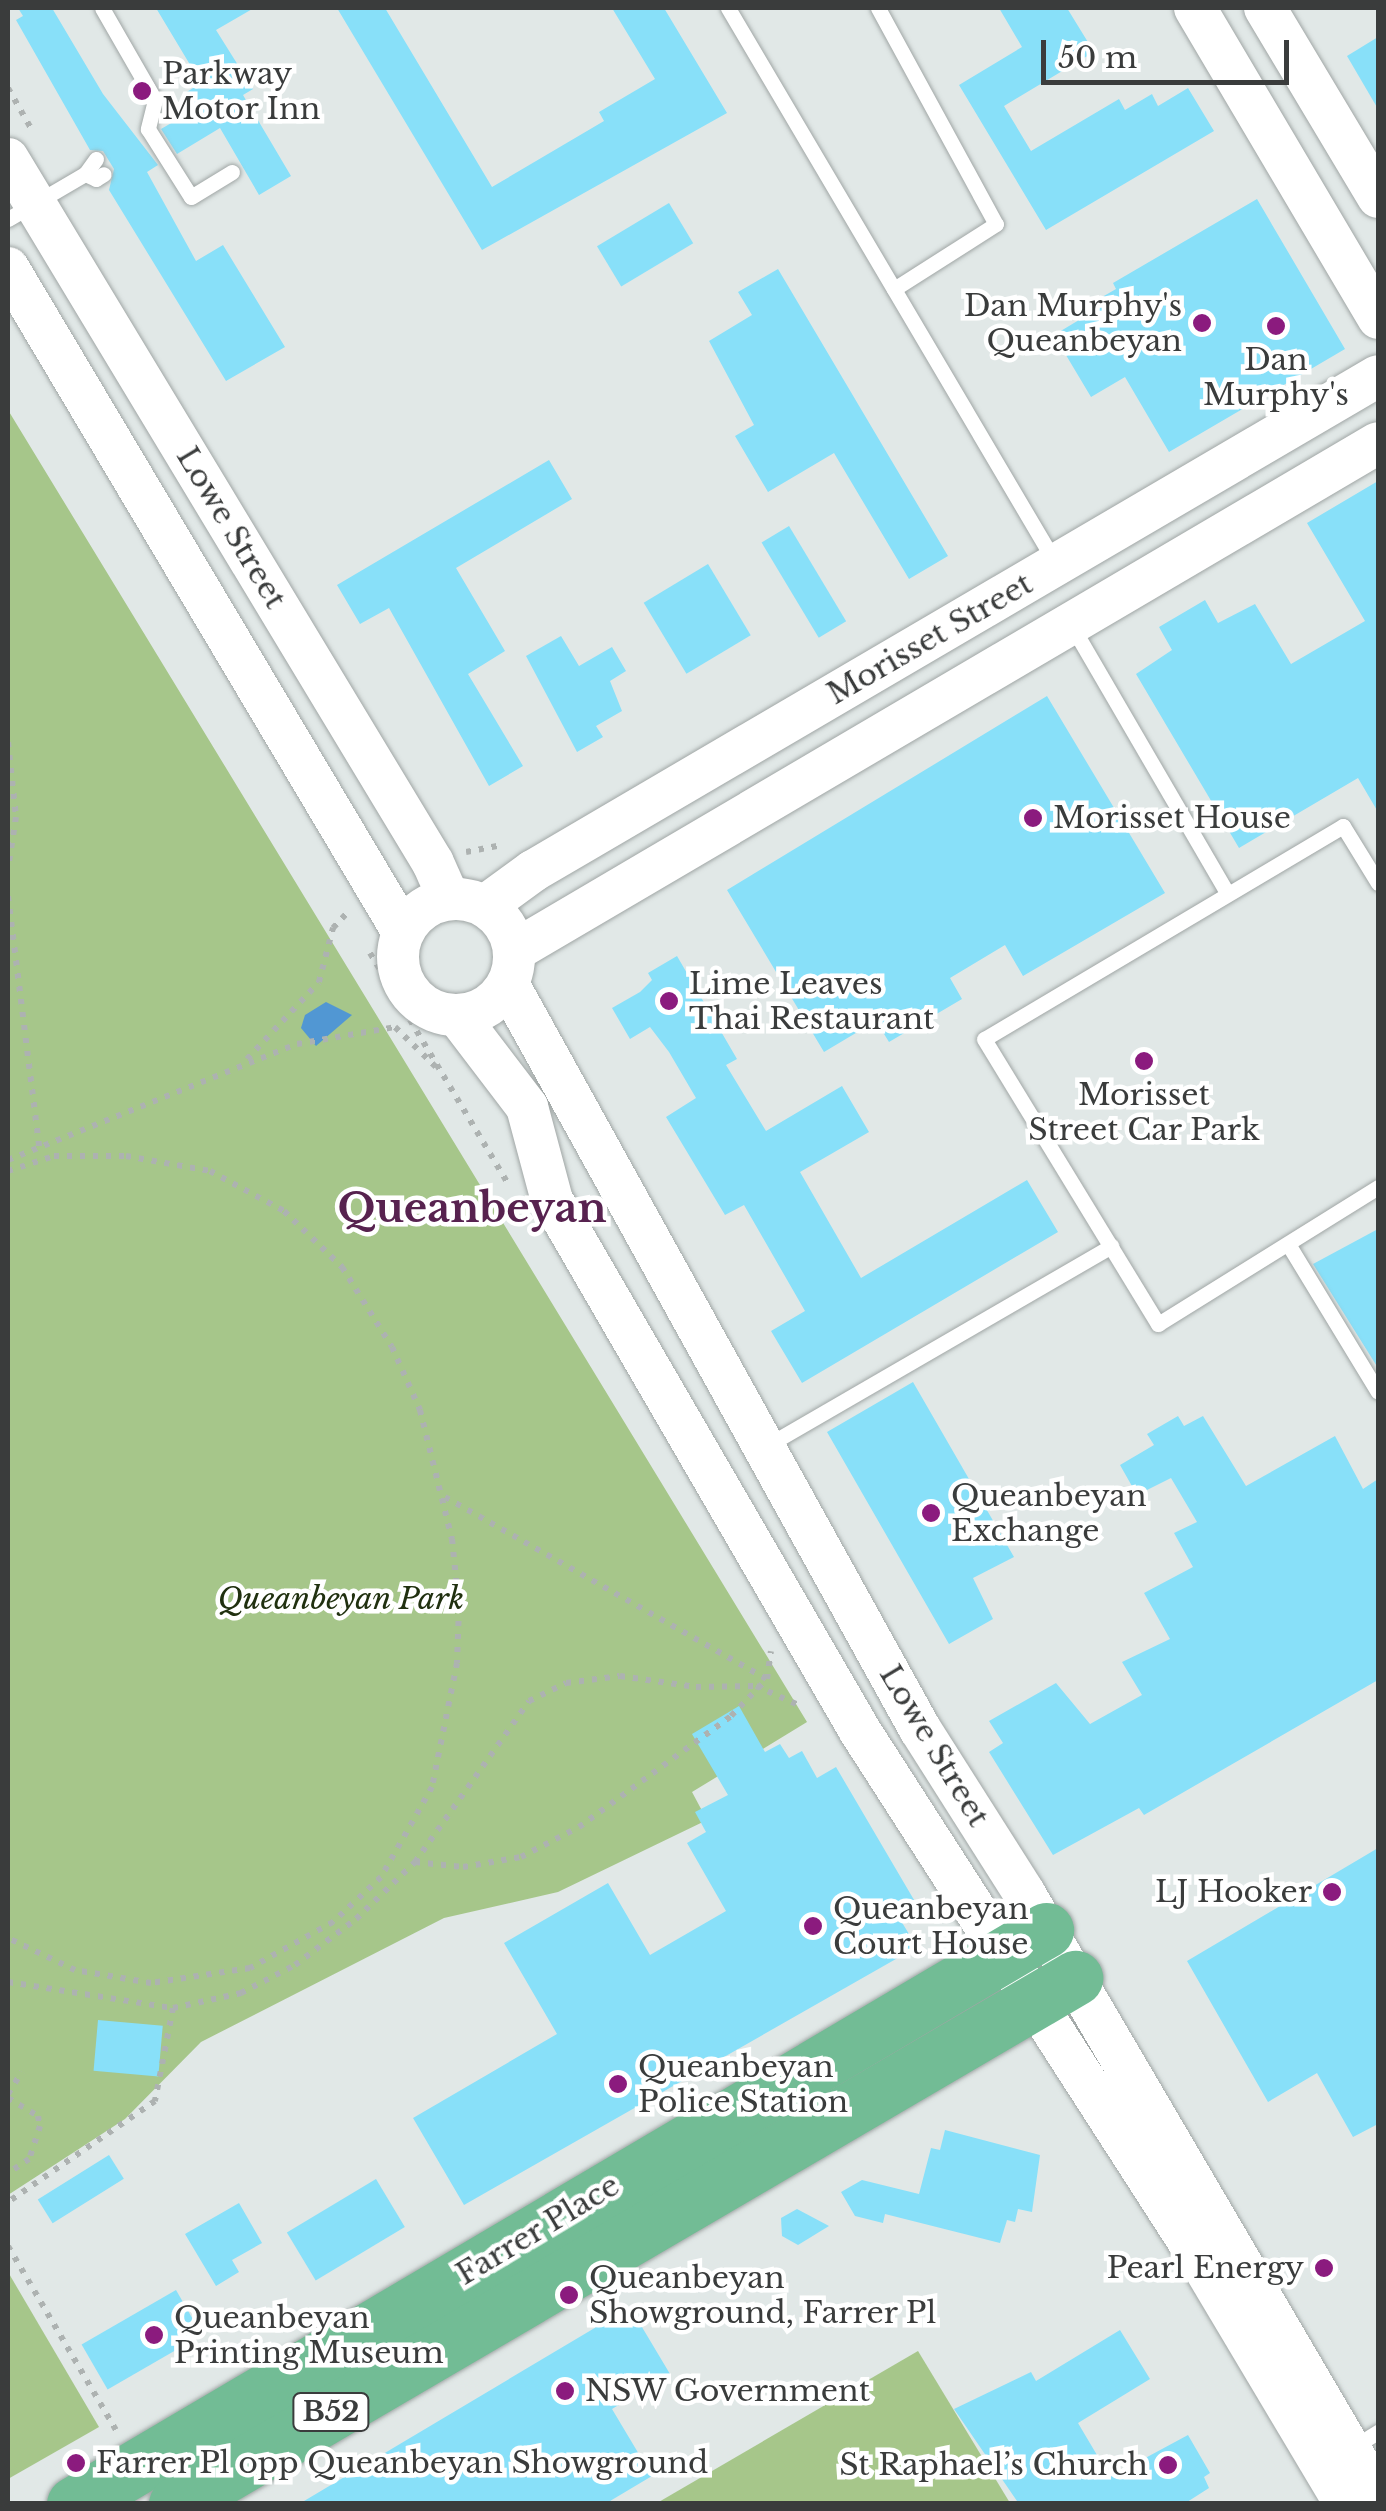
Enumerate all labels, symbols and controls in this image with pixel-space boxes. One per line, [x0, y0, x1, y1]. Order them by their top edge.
scale bar [1046, 20, 1294, 82]
text: 50 m [1058, 39, 1137, 76]
place label: Parkway Motor Inn [162, 56, 321, 126]
marker: Parkway Motor Inn [131, 80, 153, 102]
place label: Dan Murphy's Queanbeyan [964, 288, 1182, 358]
marker: Dan Murphy's Queanbeyan [1191, 312, 1213, 334]
marker: Dan Murphy's [1265, 315, 1287, 337]
place label: Dan Murphy's [1203, 342, 1349, 412]
street label: Lowe Street [169, 441, 293, 615]
street label: Morisset Street [821, 566, 1039, 712]
place label: Morisset House [1053, 800, 1291, 836]
marker: Morisset House [1022, 807, 1044, 829]
place label: Lime Leaves Thai Restaurant [689, 966, 934, 1036]
marker: Lime Leaves Thai Restaurant [658, 990, 680, 1012]
marker: Morisset Street Car Park [1133, 1050, 1155, 1072]
place label: Morisset Street Car Park [1028, 1077, 1260, 1148]
district label: Queanbeyan [338, 1184, 606, 1232]
place label: Queanbeyan Exchange [951, 1478, 1147, 1548]
marker: Queanbeyan Exchange [920, 1502, 942, 1524]
park label: Queanbeyan Park [217, 1581, 465, 1617]
street label: Lowe Street [872, 1659, 996, 1833]
place label: LJ Hooker [1155, 1874, 1312, 1910]
marker: LJ Hooker [1321, 1881, 1343, 1903]
place label: Queanbeyan Court House [833, 1891, 1029, 1962]
marker: Queanbeyan Court House [802, 1915, 824, 1937]
place label: Queanbeyan Police Station [638, 2049, 848, 2120]
marker: Queanbeyan Police Station [607, 2073, 629, 2095]
street label: Farrer Place [450, 2167, 626, 2293]
place label: Pearl Energy [1107, 2250, 1304, 2286]
marker: Pearl Energy [1313, 2257, 1335, 2279]
place label: Queanbeyan Showground, Farrer Pl [589, 2260, 937, 2330]
marker: Queanbeyan Showground, Farrer Pl [558, 2284, 580, 2306]
place label: Queanbeyan Printing Museum [174, 2300, 444, 2370]
marker: Queanbeyan Printing Museum [143, 2324, 165, 2346]
place label: NSW Government [585, 2373, 871, 2409]
marker: NSW Government [554, 2380, 576, 2402]
road number: B52 [291, 2389, 371, 2435]
place label: Farrer Pl opp Queanbeyan Showground [96, 2445, 709, 2481]
place label: St Raphael’s Church [839, 2447, 1148, 2483]
marker: Farrer Pl opp Queanbeyan Showground [65, 2452, 87, 2474]
marker: St Raphael’s Church [1157, 2454, 1179, 2476]

